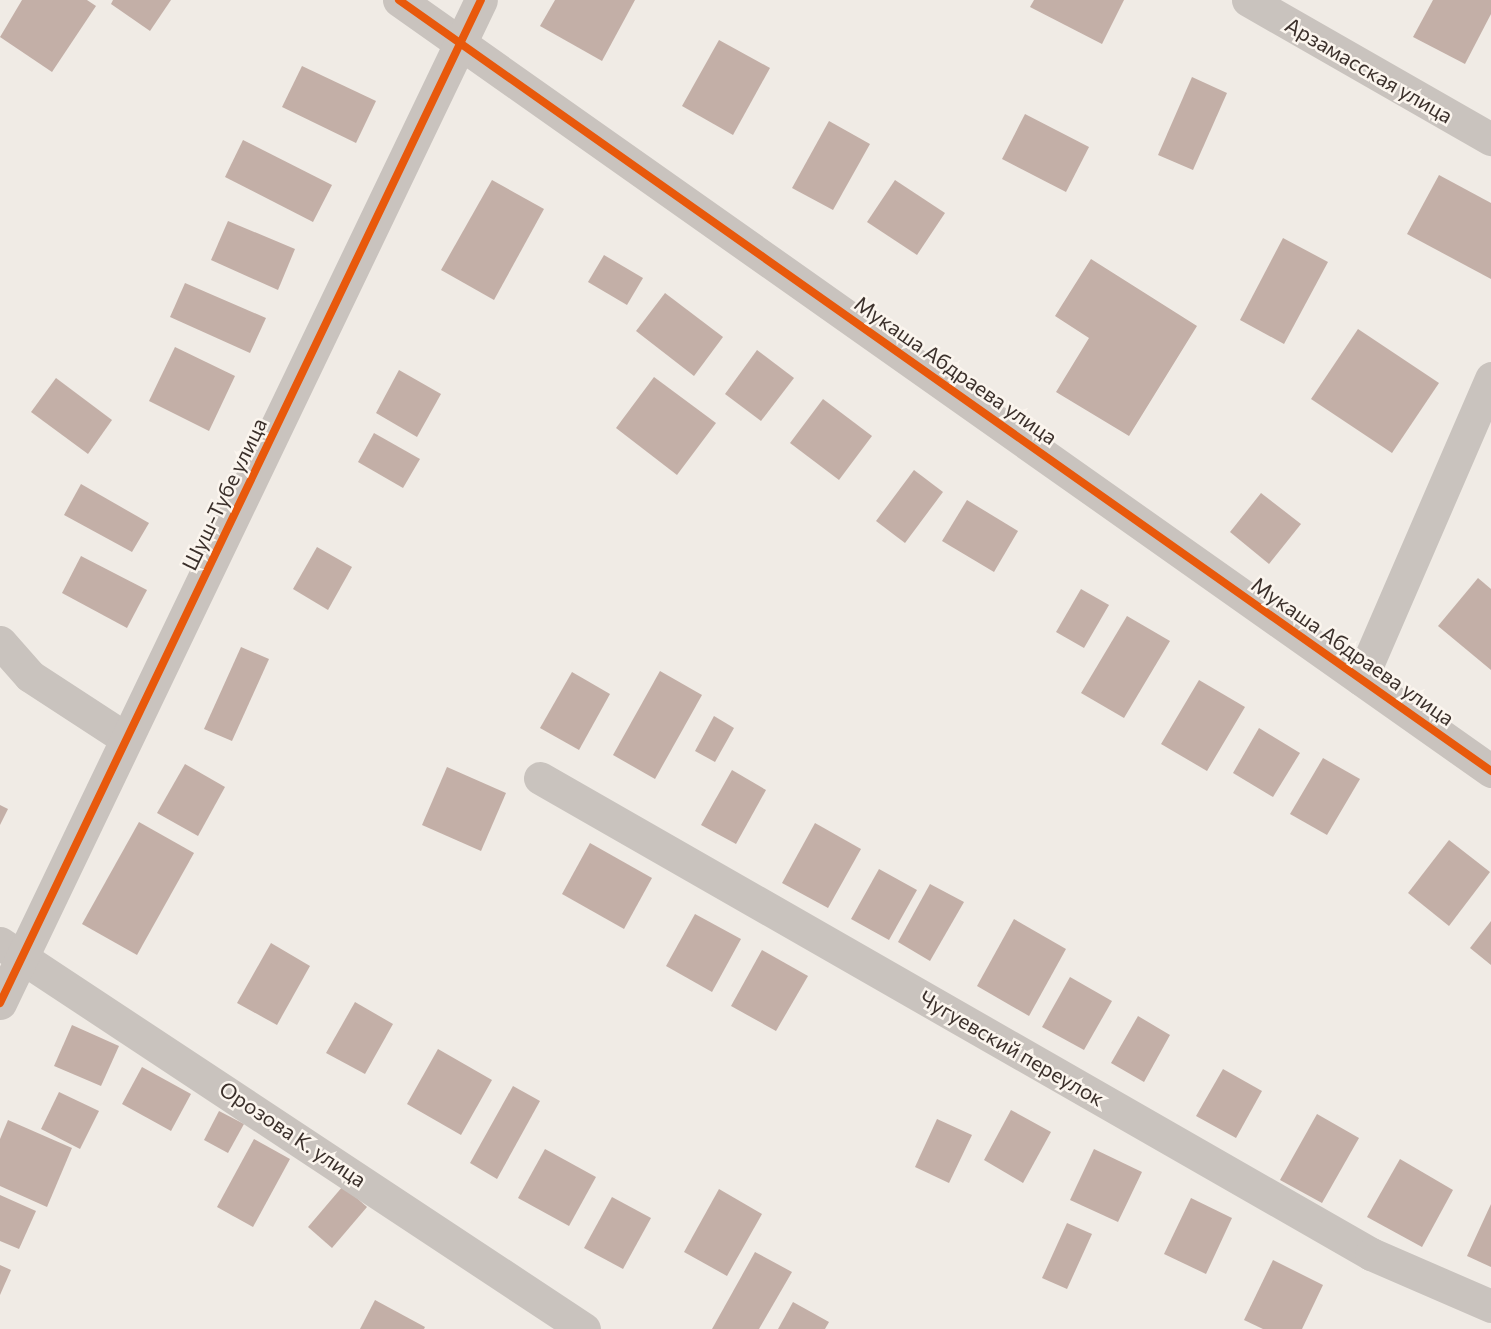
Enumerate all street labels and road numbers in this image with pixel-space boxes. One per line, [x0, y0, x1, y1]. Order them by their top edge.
street label: Арзамасская улица [1281, 12, 1457, 128]
street label: Мукаша Абдраева улица [850, 290, 1062, 450]
street label: Шуш-Тубе улица [176, 414, 272, 574]
street label: Мукаша Абдраева улица [1247, 571, 1459, 731]
street label: Чугуевский переулок [915, 985, 1109, 1111]
street label: Орозова К. улица [215, 1076, 371, 1192]

